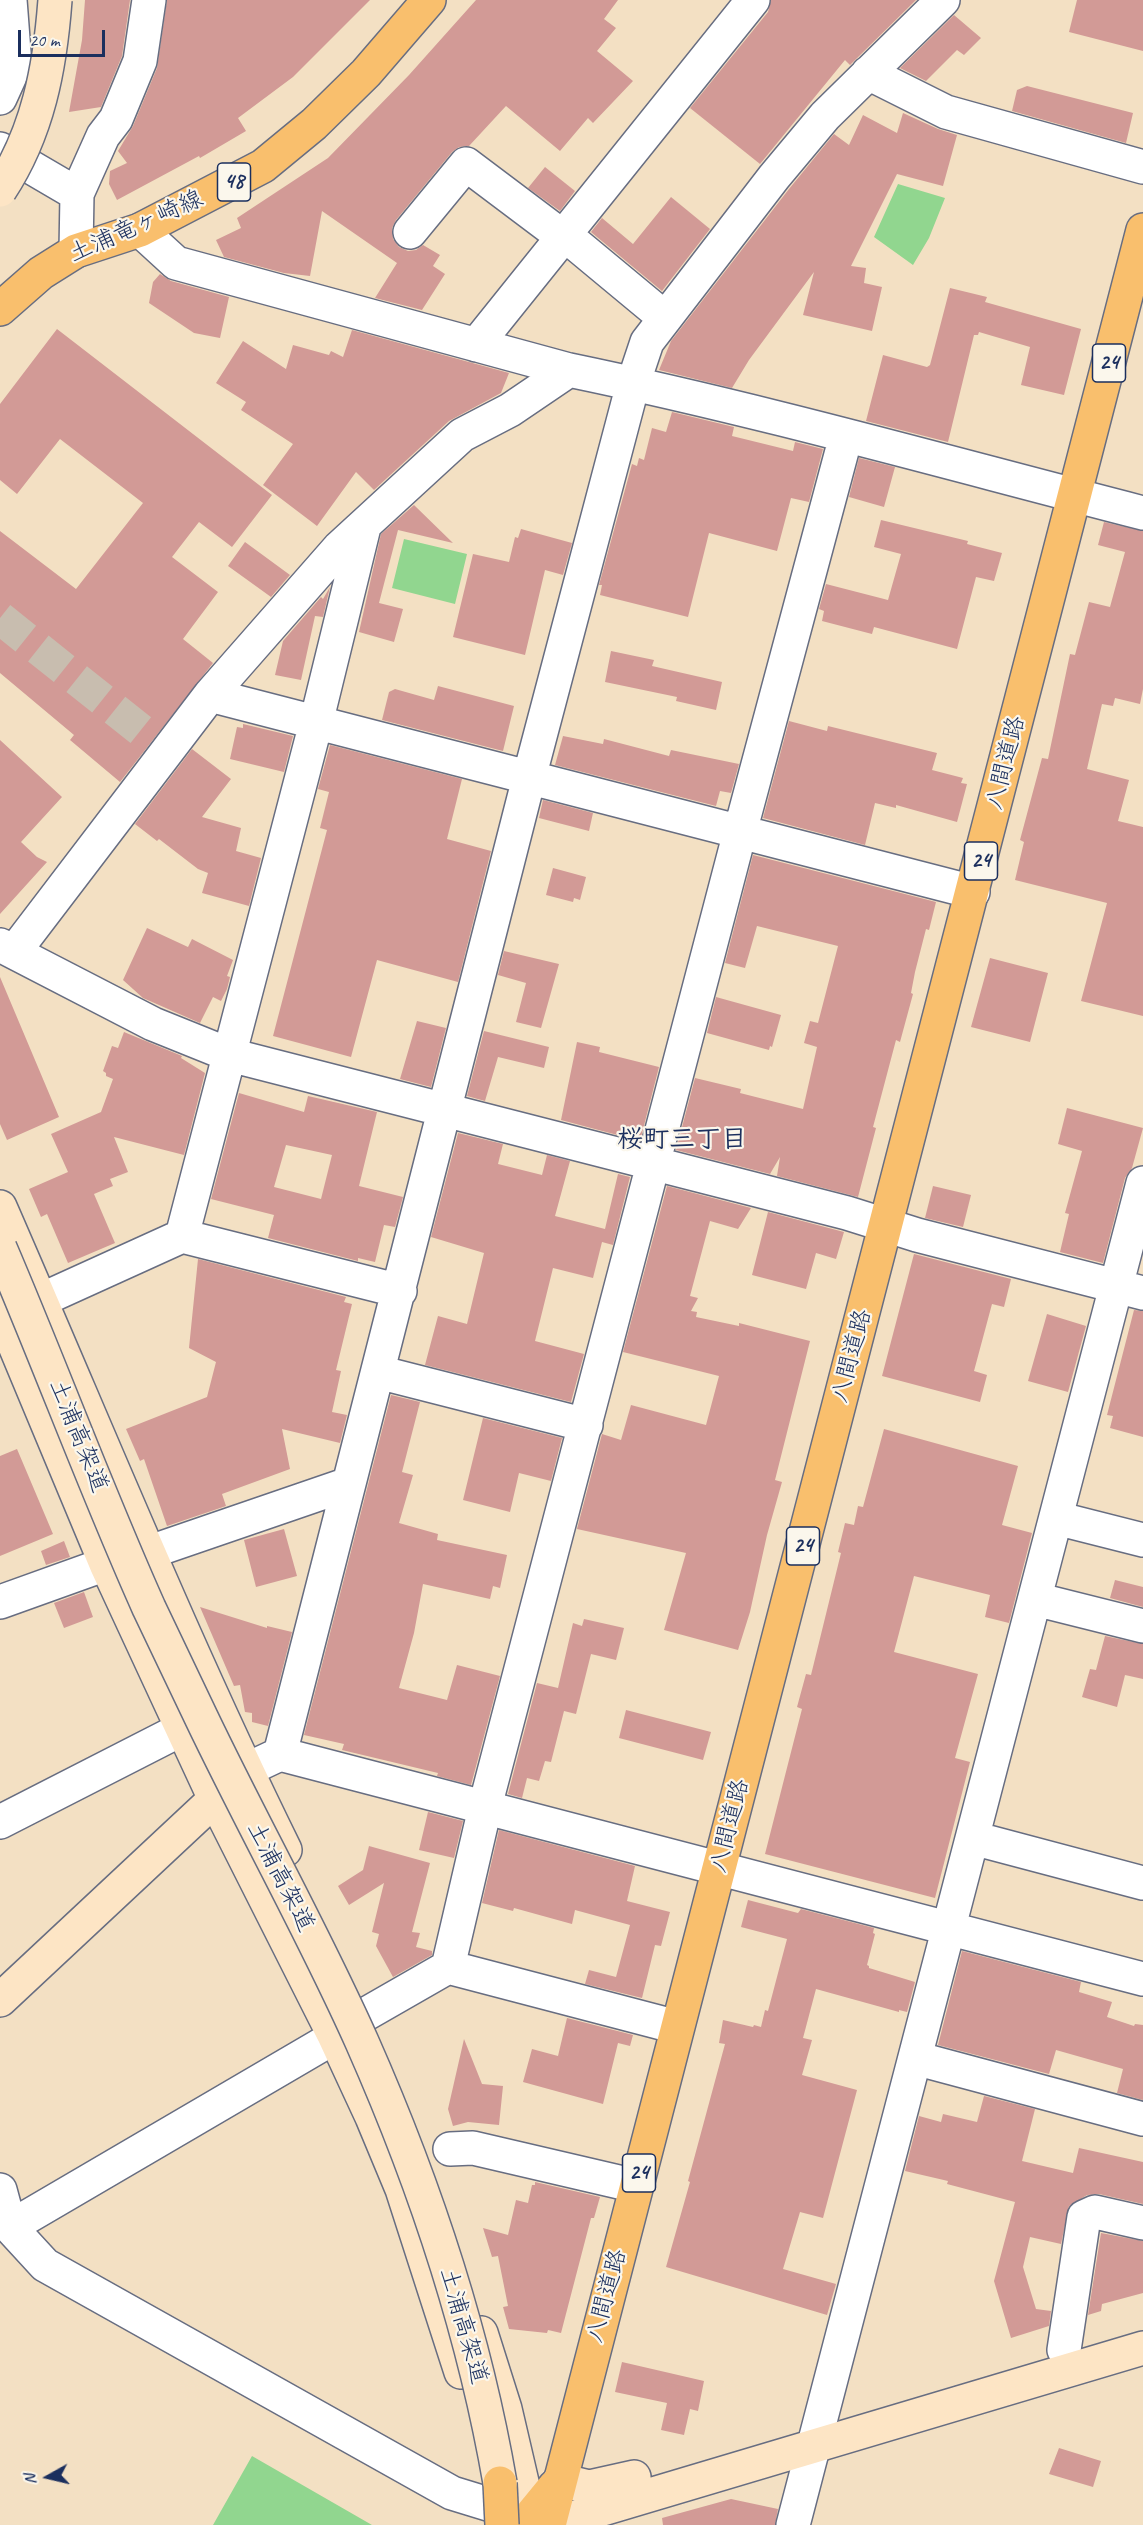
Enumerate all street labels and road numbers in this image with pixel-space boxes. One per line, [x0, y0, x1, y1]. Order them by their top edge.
road number: 48 [218, 163, 250, 201]
street label: 土浦竜ヶ崎線 [64, 185, 208, 269]
road number: 24 [1092, 344, 1126, 382]
street label: 八間道路 [980, 713, 1032, 813]
road number: 24 [964, 842, 998, 880]
street label: 八間道路 [826, 1306, 878, 1406]
street label: 土浦高架道 [42, 1375, 114, 1497]
road number: 24 [786, 1527, 820, 1565]
street label: 八間道路 [704, 1776, 756, 1876]
street label: 土浦高架道 [240, 1817, 320, 1937]
road number: 24 [622, 2154, 656, 2192]
street label: 八間道路 [581, 2246, 633, 2346]
street label: 土浦高架道 [433, 2264, 493, 2388]

